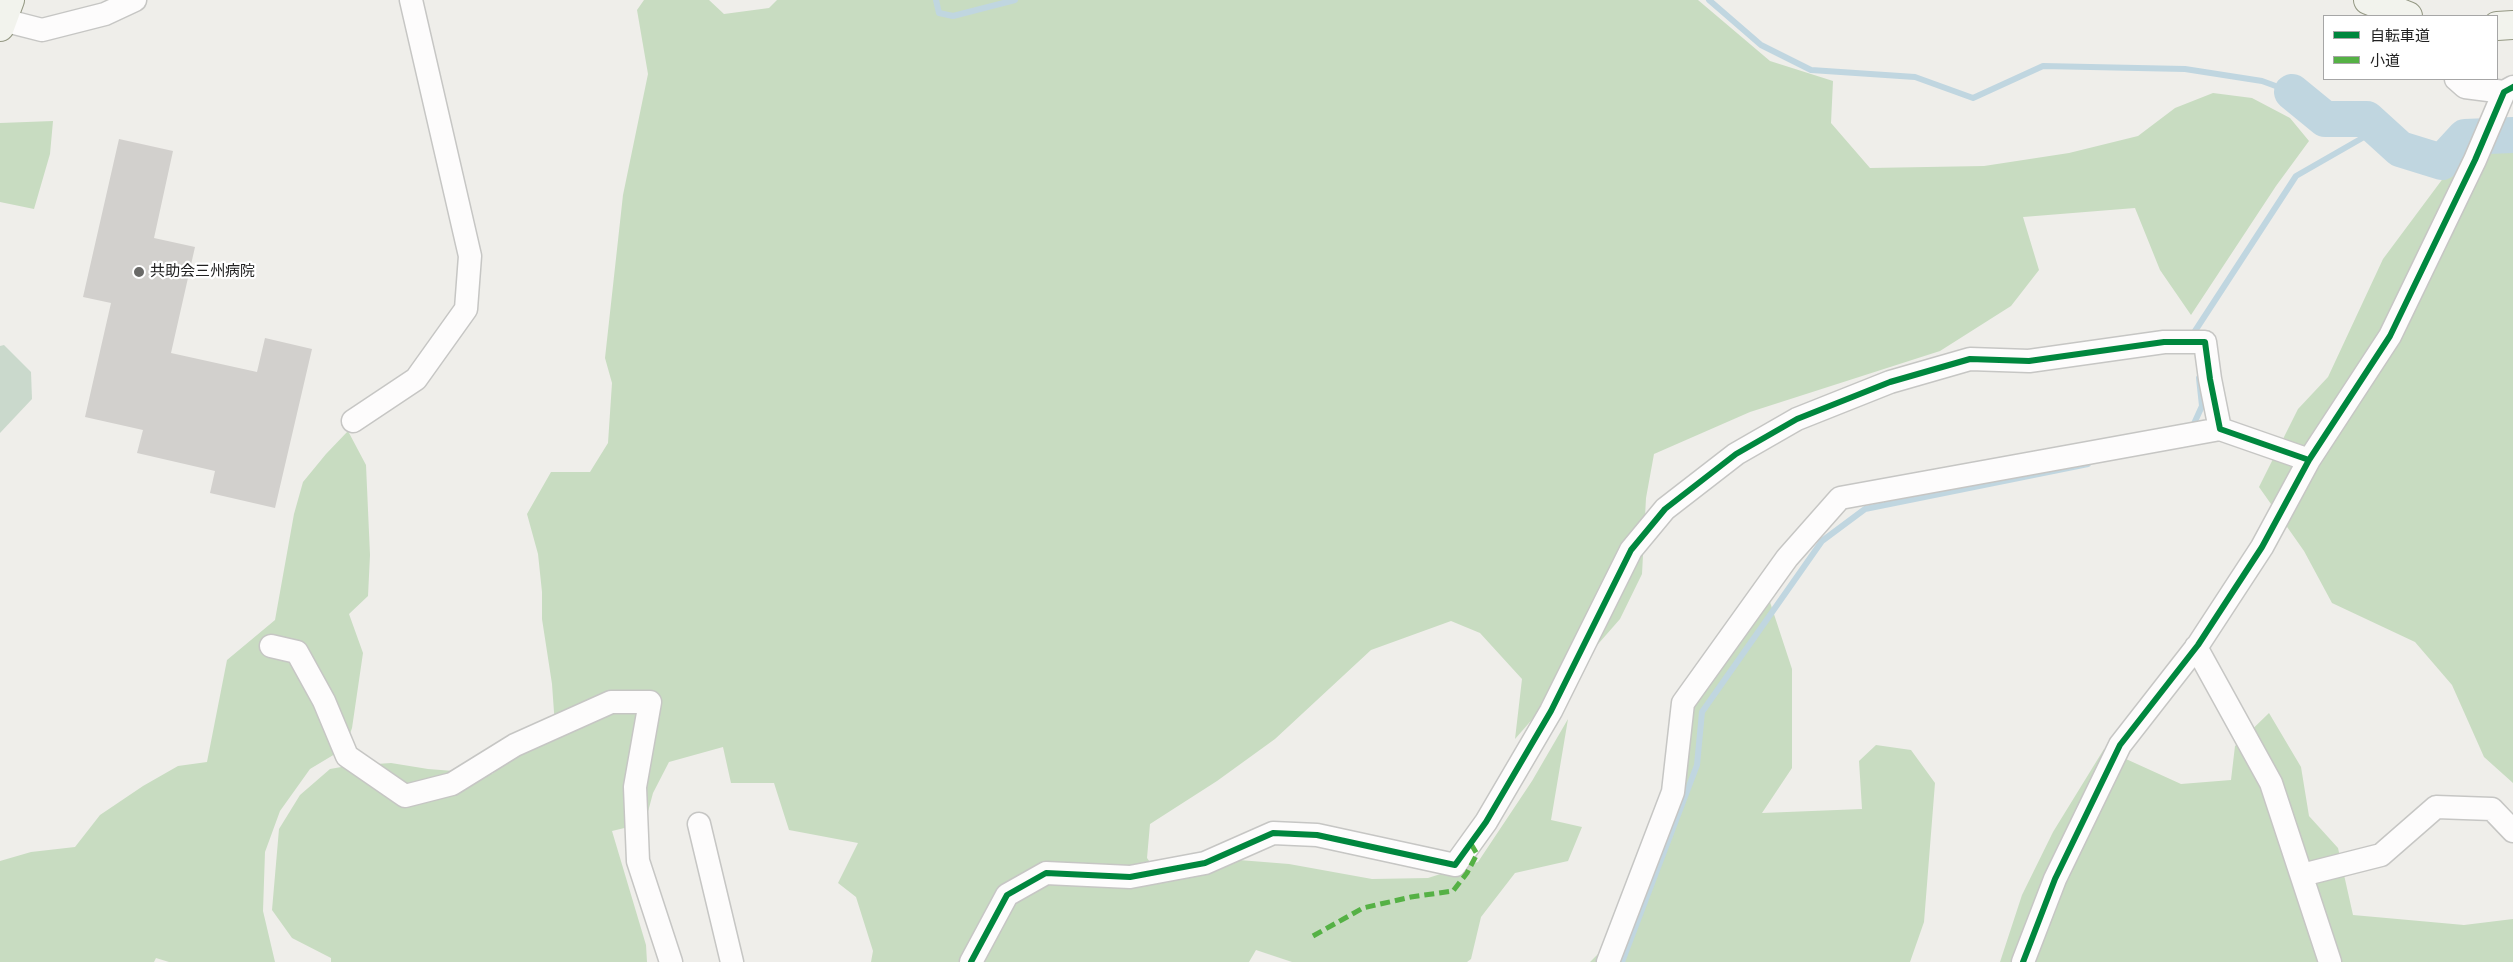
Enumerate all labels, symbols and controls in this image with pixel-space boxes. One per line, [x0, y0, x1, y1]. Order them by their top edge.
legend [2323, 15, 2498, 80]
text: 自転車道 [2370, 27, 2430, 45]
text: 小道 [2370, 52, 2400, 70]
place label: 共助会三州病院 [150, 263, 255, 281]
marker: 共助会三州病院 [132, 265, 146, 279]

